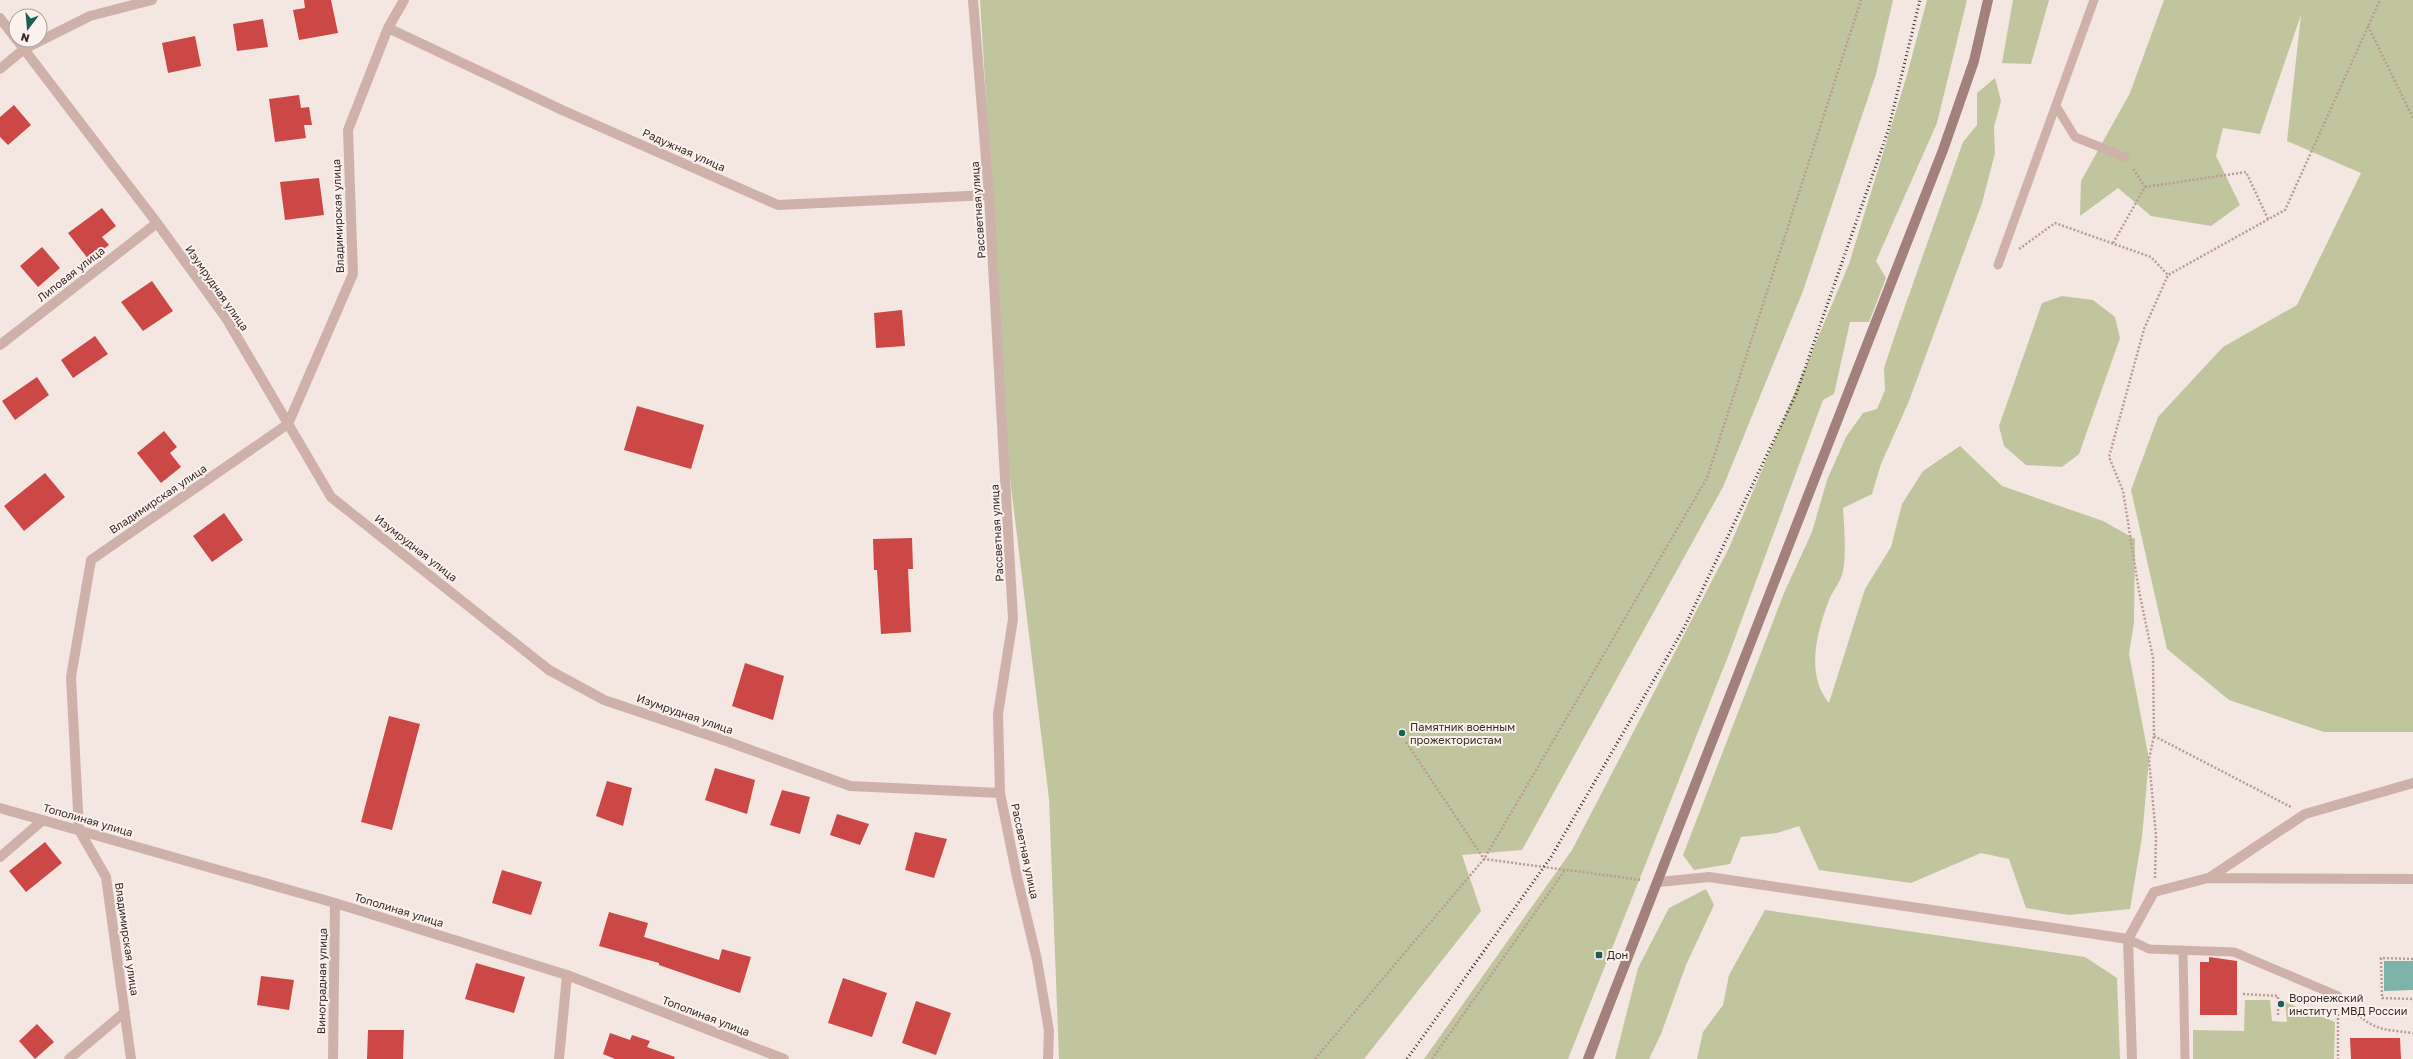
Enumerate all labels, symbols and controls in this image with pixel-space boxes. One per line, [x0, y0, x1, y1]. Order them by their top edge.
north arrow [8, 8, 48, 48]
text: N [19, 31, 31, 45]
street label: Радужная улица [641, 125, 728, 174]
street label: Владимирская улица [329, 159, 346, 273]
street label: Рассветная улица [968, 161, 987, 259]
street label: Липовая улица [35, 243, 107, 304]
street label: Изумрудная улица [183, 243, 252, 333]
street label: Владимирская улица [107, 461, 209, 536]
street label: Рассветная улица [987, 484, 1006, 582]
street label: Изумрудная улица [372, 511, 460, 584]
street label: Изумрудная улица [635, 691, 735, 736]
place label: Памятник военным прожектористам [1410, 720, 1515, 746]
marker: Памятник военным прожектористам [1397, 728, 1407, 738]
street label: Тополиная улица [42, 800, 135, 839]
street label: Рассветная улица [1009, 802, 1042, 900]
street label: Владимирская улица [113, 881, 142, 996]
street label: Тополиная улица [353, 890, 445, 929]
street label: Виноградная улица [314, 928, 329, 1034]
place label: Дон [1607, 948, 1628, 961]
marker: Дон [1594, 950, 1604, 960]
place label: Воронежский институт МВД России [2289, 991, 2407, 1017]
street label: Тополиная улица [661, 993, 752, 1038]
marker: Воронежский институт МВД России [2276, 999, 2286, 1009]

